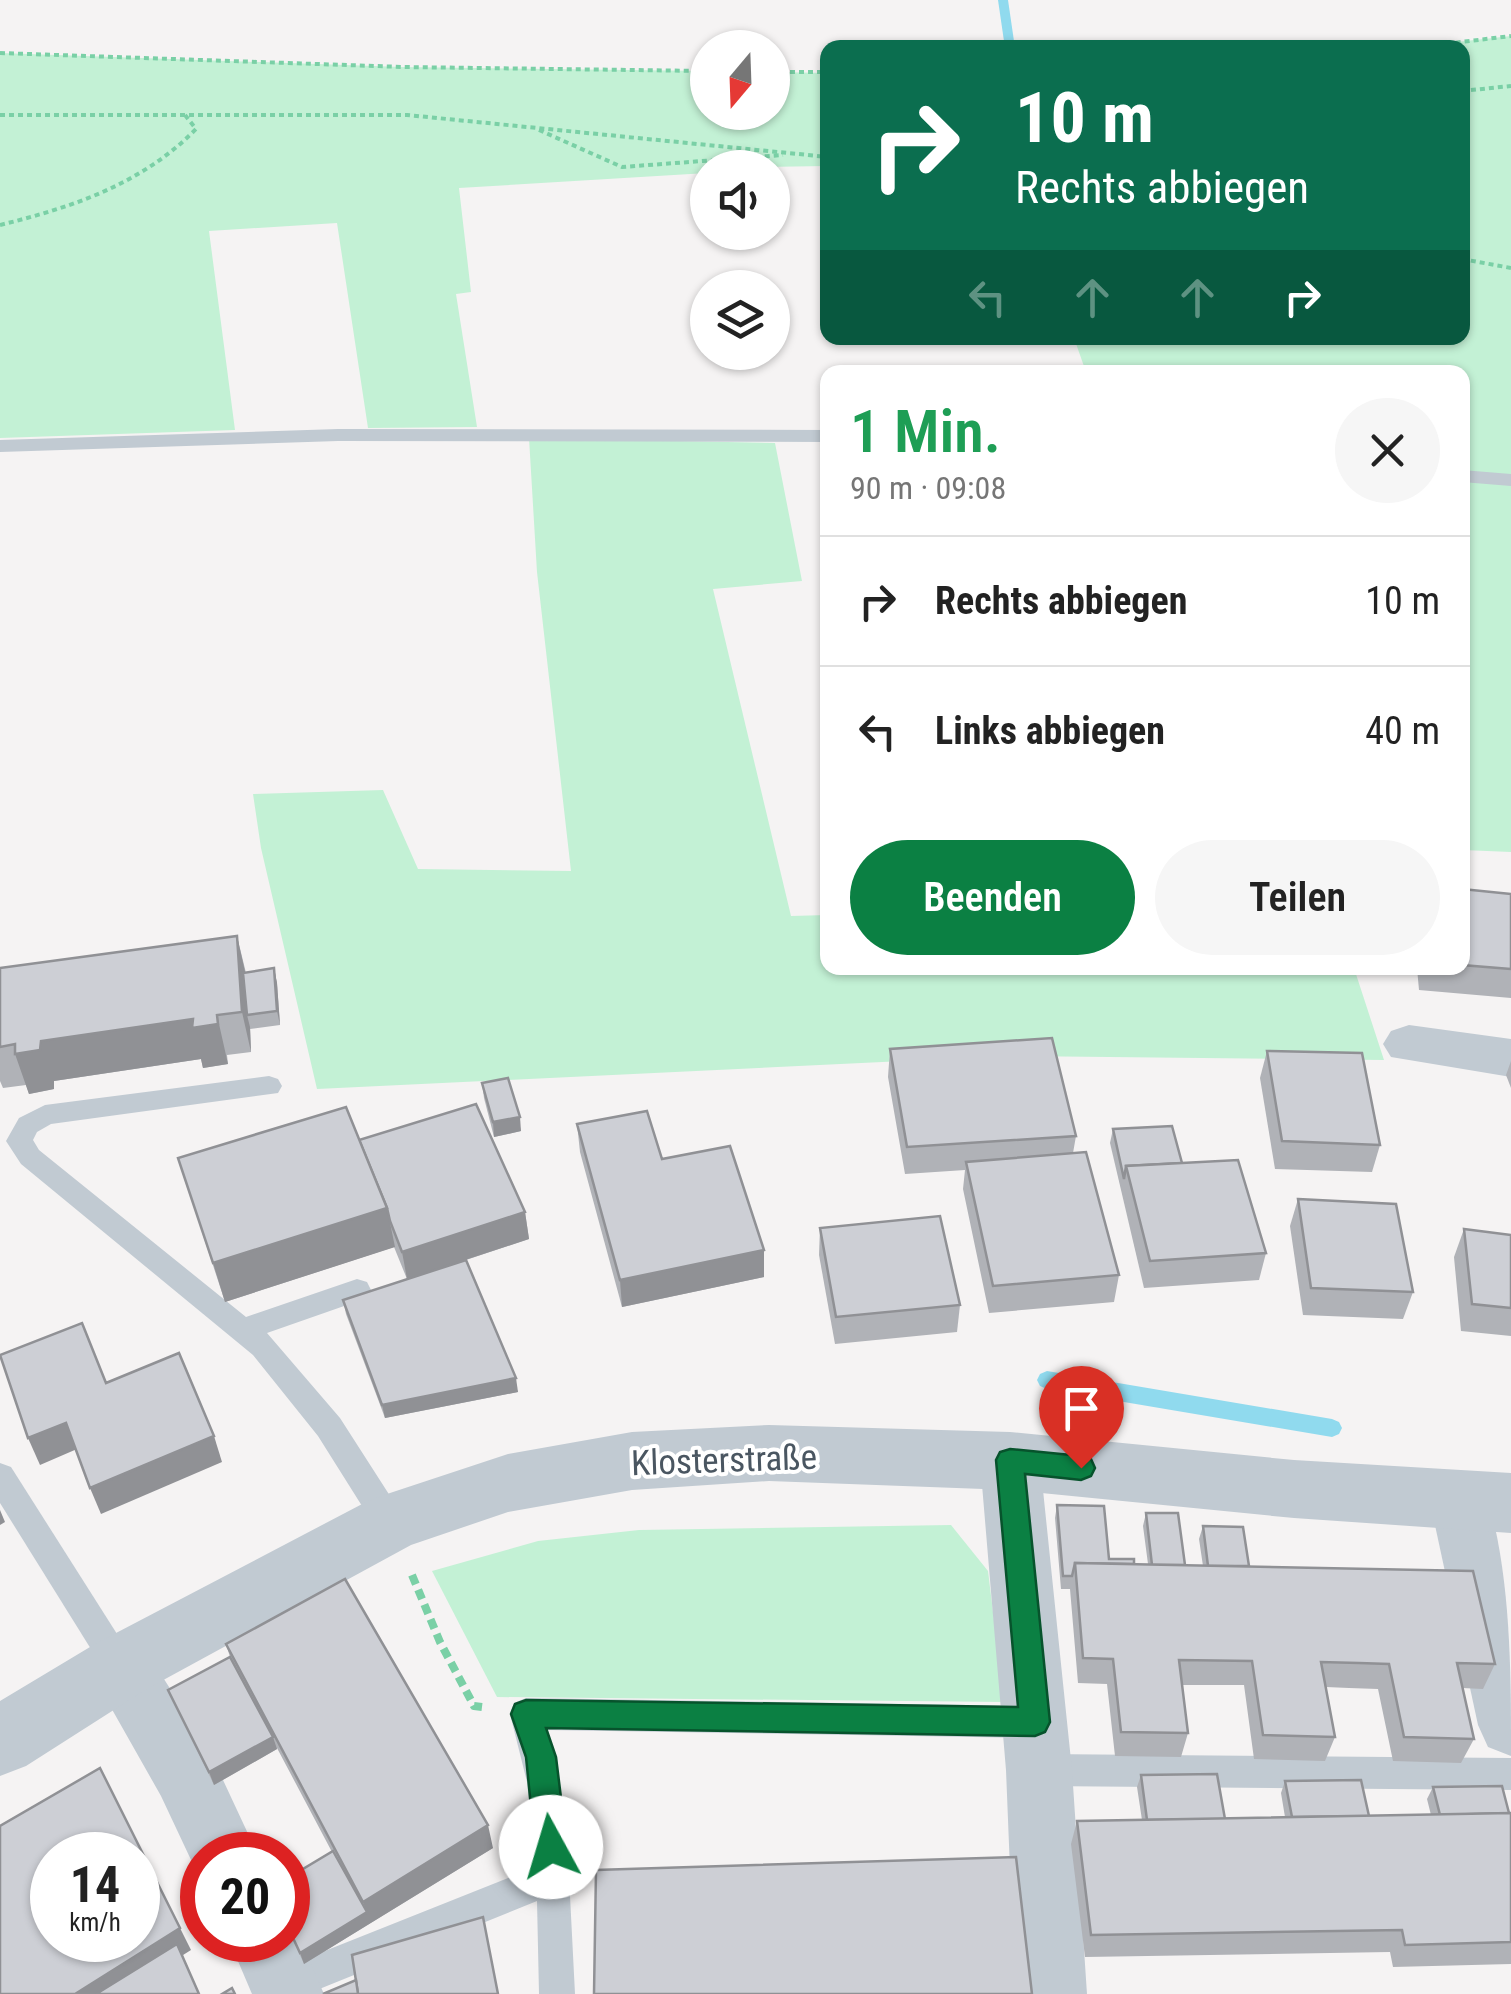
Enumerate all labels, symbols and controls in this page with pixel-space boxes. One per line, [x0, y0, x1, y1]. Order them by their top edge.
north arrow [690, 30, 790, 130]
map controls [690, 30, 790, 370]
text: 10 m [1015, 77, 1154, 159]
icon: right [850, 80, 980, 210]
button: sound [690, 150, 790, 250]
text: Rechts abbiegen [1015, 161, 1309, 214]
button: layers [690, 270, 790, 370]
icon: left [960, 270, 1015, 325]
icon: ahead [1065, 270, 1120, 325]
icon: ahead [1170, 270, 1225, 325]
icon: right [1275, 270, 1330, 325]
text: 1 Min. [850, 396, 1001, 467]
button: close [1335, 398, 1440, 503]
text: 90 m · 09:08 [850, 469, 1006, 507]
icon: right [850, 574, 905, 629]
text: Rechts abbiegen [935, 579, 1187, 623]
text: 10 m [1365, 579, 1440, 623]
icon: left [850, 704, 905, 759]
text: Links abbiegen [935, 709, 1165, 753]
text: 40 m [1365, 709, 1440, 753]
button: Beenden [850, 840, 1135, 955]
button: Teilen [1155, 840, 1440, 955]
pin [1039, 1366, 1124, 1469]
icon: arrive [1054, 1381, 1109, 1436]
street label: Klosterstraße [630, 1437, 818, 1484]
position arrow [499, 1795, 603, 1899]
speed limit sign: 20 [180, 1832, 310, 1962]
text: 14 [70, 1856, 120, 1914]
text: km/h [69, 1908, 121, 1937]

